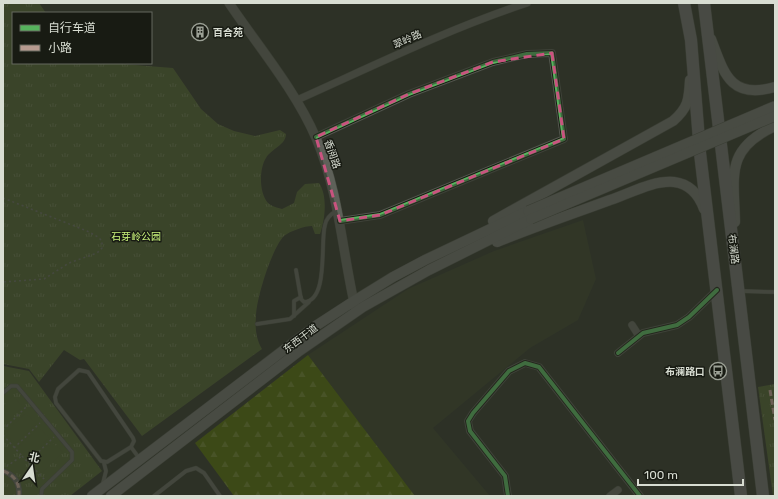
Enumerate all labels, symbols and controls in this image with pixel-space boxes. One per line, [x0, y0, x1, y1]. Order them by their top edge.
legend [12, 12, 152, 64]
text: 自行车道 [48, 21, 96, 35]
building icon: 百合苑 [190, 22, 210, 42]
place label: 百合苑 [213, 27, 243, 39]
street label: 翠岭路 [391, 28, 424, 51]
text: 小路 [48, 41, 72, 55]
street label: 香阅路 [321, 138, 343, 170]
park label: 石芽岭公园 [111, 231, 161, 243]
street label: 布澜路 [725, 234, 741, 265]
street label: 东西干道 [281, 322, 320, 356]
bus stop icon: 布澜路口 [708, 361, 728, 381]
place label: 布澜路口 [665, 366, 705, 378]
north arrow [12, 447, 52, 487]
text: 北 [27, 450, 41, 465]
scale bar [638, 461, 743, 487]
text: 100 m [644, 468, 678, 482]

